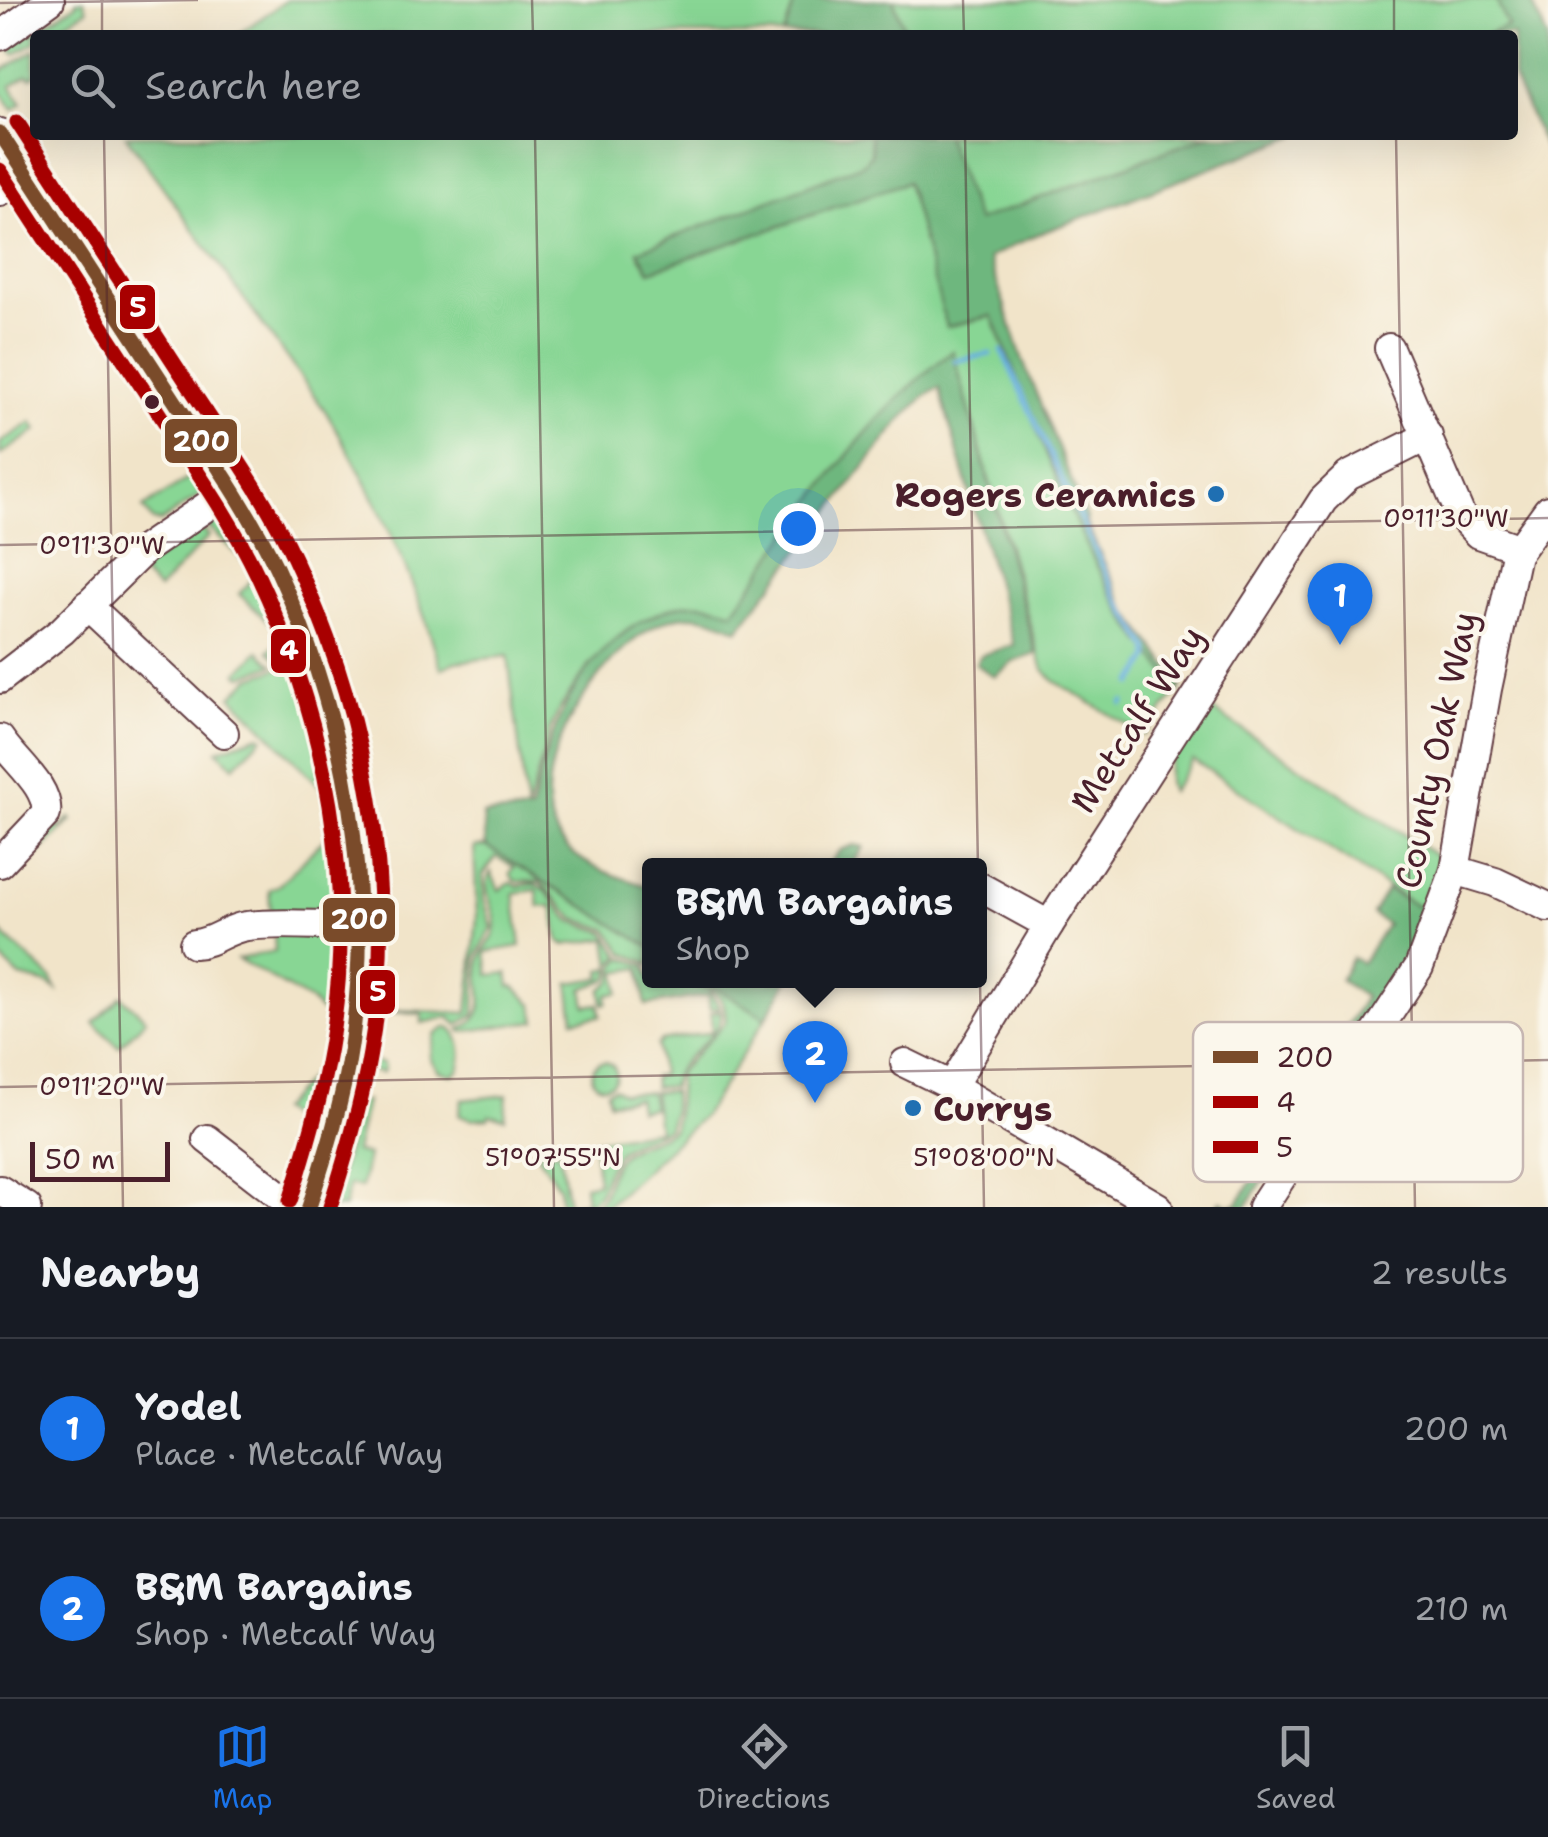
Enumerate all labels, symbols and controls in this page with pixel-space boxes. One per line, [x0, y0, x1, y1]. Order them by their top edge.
search box [30, 30, 1518, 140]
icon: search [65, 58, 120, 113]
text: Search here [145, 60, 362, 111]
line badge: 5 [118, 283, 157, 331]
text: 5 [129, 288, 147, 326]
unlabelled marker [142, 392, 162, 412]
line badge: 200 [163, 417, 239, 465]
text: 200 [172, 422, 230, 460]
place label: Rogers Ceramics [894, 471, 1196, 518]
marker: Rogers Ceramics [1205, 483, 1227, 505]
text: 0°11'30"W [1383, 501, 1509, 535]
your location [773, 503, 824, 554]
text: 0°11'30"W [39, 528, 165, 562]
pin: 1 [1308, 562, 1372, 645]
street label: County Oak Way [1384, 607, 1488, 893]
street label: Metcalf Way [1059, 616, 1215, 822]
line badge: 4 [269, 627, 308, 675]
text: 4 [279, 631, 299, 669]
popup [642, 858, 987, 988]
text: B&M Bargains [676, 876, 953, 927]
line badge: 200 [321, 896, 397, 944]
text: 200 [330, 900, 388, 938]
text: Shop [676, 927, 750, 970]
line badge: 5 [358, 968, 397, 1016]
text: 5 [369, 972, 387, 1010]
pin: 2 [782, 1020, 848, 1103]
legend [1193, 1022, 1523, 1182]
text: 200 [1276, 1038, 1334, 1076]
text: 0°11'20"W [39, 1069, 165, 1103]
text: 4 [1276, 1083, 1296, 1121]
place label: Currys [933, 1085, 1052, 1132]
marker: Currys [902, 1097, 924, 1119]
text: 5 [1276, 1128, 1293, 1166]
scale bar [30, 1137, 170, 1182]
text: 50 m [45, 1140, 115, 1178]
text: 51°07'55"N [485, 1140, 621, 1174]
text: 51°08'00"N [913, 1140, 1055, 1174]
text: Nearby [40, 1244, 200, 1300]
text: 2 results [1371, 1251, 1508, 1294]
text: Yodel [135, 1381, 242, 1432]
text: 1 [65, 1407, 80, 1450]
text: 200 m [1404, 1407, 1508, 1450]
text: Place · Metcalf Way [135, 1432, 443, 1475]
text: B&M Bargains [135, 1561, 413, 1612]
text: 2 [61, 1587, 84, 1630]
text: 210 m [1414, 1587, 1508, 1630]
text: Shop · Metcalf Way [135, 1612, 436, 1655]
tab: Map [213, 1719, 272, 1817]
tab: Directions [697, 1719, 831, 1817]
tab: Saved [1256, 1719, 1335, 1817]

